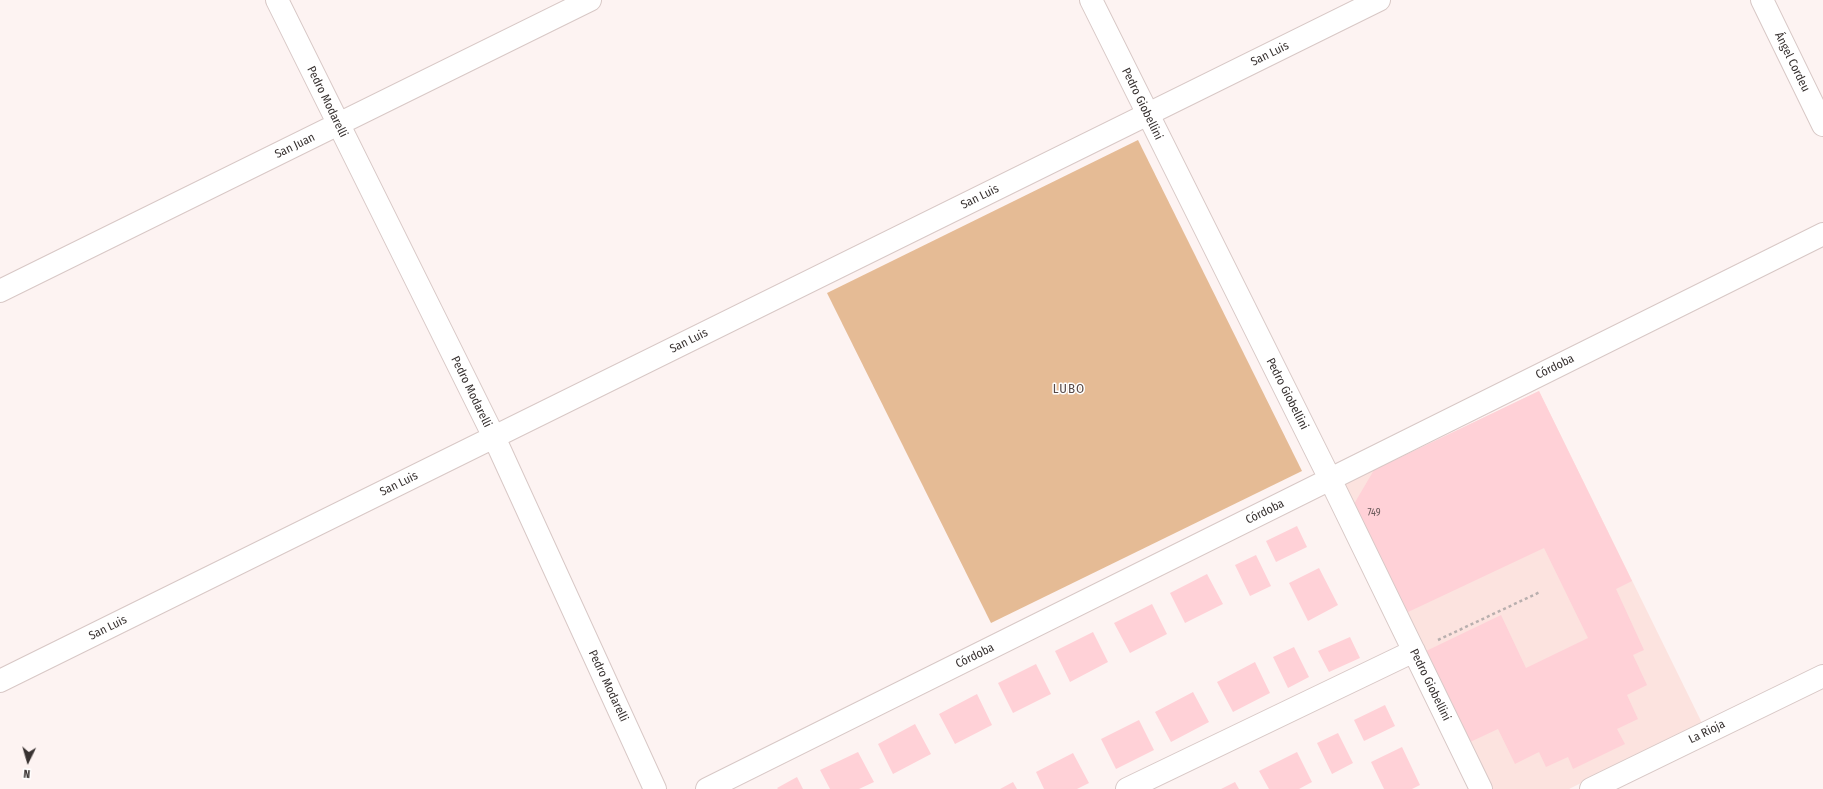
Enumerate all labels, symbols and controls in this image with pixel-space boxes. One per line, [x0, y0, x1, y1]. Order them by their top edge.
street label: Ángel Cordeu [1771, 30, 1813, 94]
street label: San Luis [1249, 39, 1291, 69]
street label: Pedro Modarelli [304, 64, 350, 140]
street label: Pedro Giobellini [1118, 66, 1166, 142]
street label: San Juan [273, 130, 317, 162]
street label: San Luis [959, 182, 1001, 212]
street label: San Luis [668, 326, 710, 356]
street label: Córdoba [1533, 352, 1577, 382]
street label: Pedro Modarelli [448, 354, 494, 430]
street label: Pedro Giobellini [1263, 356, 1311, 432]
district label: LUBO [1053, 381, 1085, 397]
street label: San Luis [378, 469, 420, 499]
street label: Córdoba [1243, 497, 1287, 527]
house number: 749 [1367, 507, 1381, 519]
street label: San Luis [87, 613, 129, 643]
street label: Córdoba [953, 641, 997, 671]
street label: Pedro Giobellini [1406, 647, 1454, 723]
street label: Pedro Modarelli [585, 648, 631, 724]
street label: La Rioja [1686, 717, 1728, 747]
north arrow [8, 741, 48, 781]
text: N [23, 767, 31, 780]

